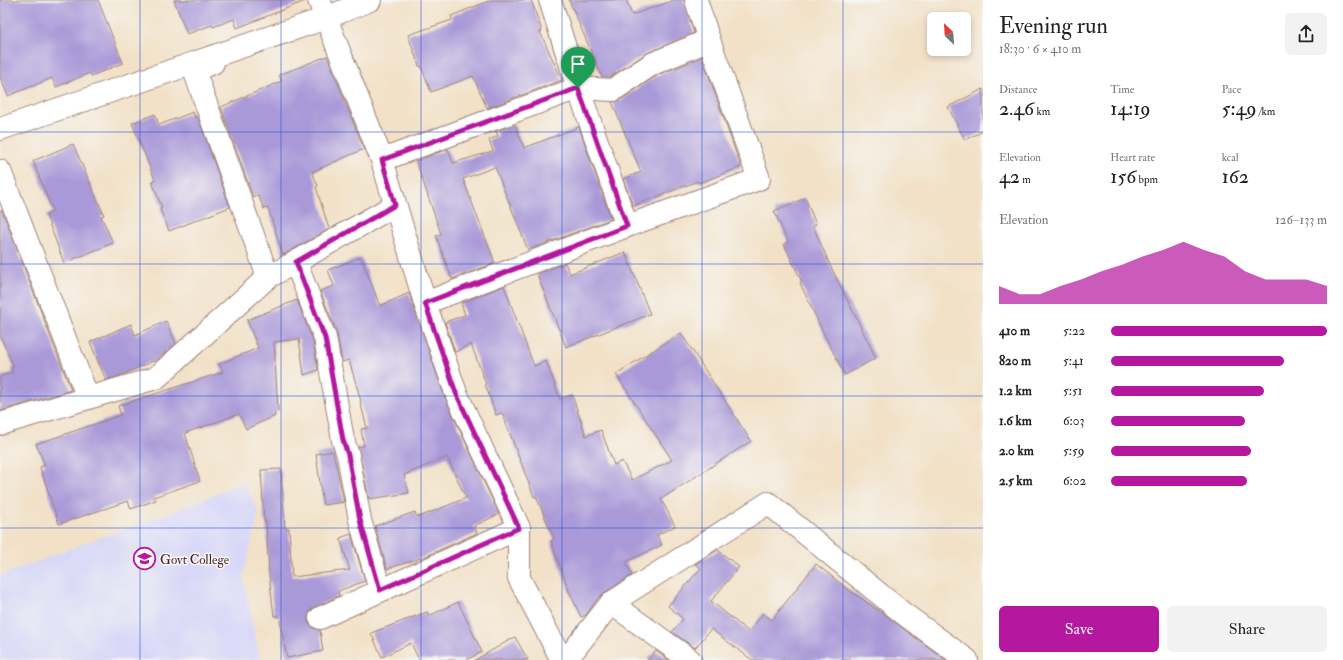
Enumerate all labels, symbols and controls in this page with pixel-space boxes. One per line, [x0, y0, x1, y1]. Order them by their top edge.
north arrow [927, 12, 971, 56]
map controls [927, 12, 971, 56]
text: Evening run [999, 12, 1108, 40]
button: share [1285, 13, 1327, 55]
text: 18:30 · 6 × 410 m [999, 41, 1081, 57]
pin [561, 47, 595, 88]
icon: arrive [567, 53, 589, 75]
text: Distance [999, 83, 1037, 96]
text: Time [1110, 83, 1134, 96]
text: Pace [1222, 83, 1241, 96]
text: 2.46 [999, 96, 1034, 121]
text: 14:19 [1110, 96, 1151, 121]
text: 5:49 [1222, 96, 1256, 121]
text: km [1034, 105, 1050, 118]
text: /km [1256, 105, 1275, 118]
text: Elevation [999, 151, 1041, 164]
text: Heart rate [1110, 151, 1155, 164]
text: kcal [1222, 151, 1239, 164]
text: 42 [999, 164, 1020, 189]
text: 156 [1110, 164, 1136, 189]
text: 162 [1222, 164, 1249, 189]
text: m [1020, 173, 1031, 186]
text: bpm [1136, 173, 1158, 186]
text: Elevation [999, 212, 1049, 228]
text: 126–133 m [1275, 212, 1327, 228]
text: 410 m [999, 323, 1030, 339]
text: 5:22 [1063, 323, 1085, 339]
text: 820 m [999, 353, 1031, 369]
text: 5:41 [1063, 353, 1084, 369]
text: 1.2 km [999, 383, 1032, 399]
text: 5:51 [1063, 383, 1082, 399]
text: 1.6 km [999, 413, 1032, 429]
text: 6:03 [1063, 413, 1084, 429]
text: 2.0 km [999, 443, 1034, 459]
text: 5:59 [1063, 443, 1084, 459]
text: 2.5 km [999, 473, 1033, 489]
text: 6:02 [1063, 473, 1086, 489]
school or university icon: Govt College [132, 546, 158, 572]
place label: Govt College [160, 552, 230, 568]
button: Save [999, 606, 1159, 652]
button: Share [1167, 606, 1327, 652]

